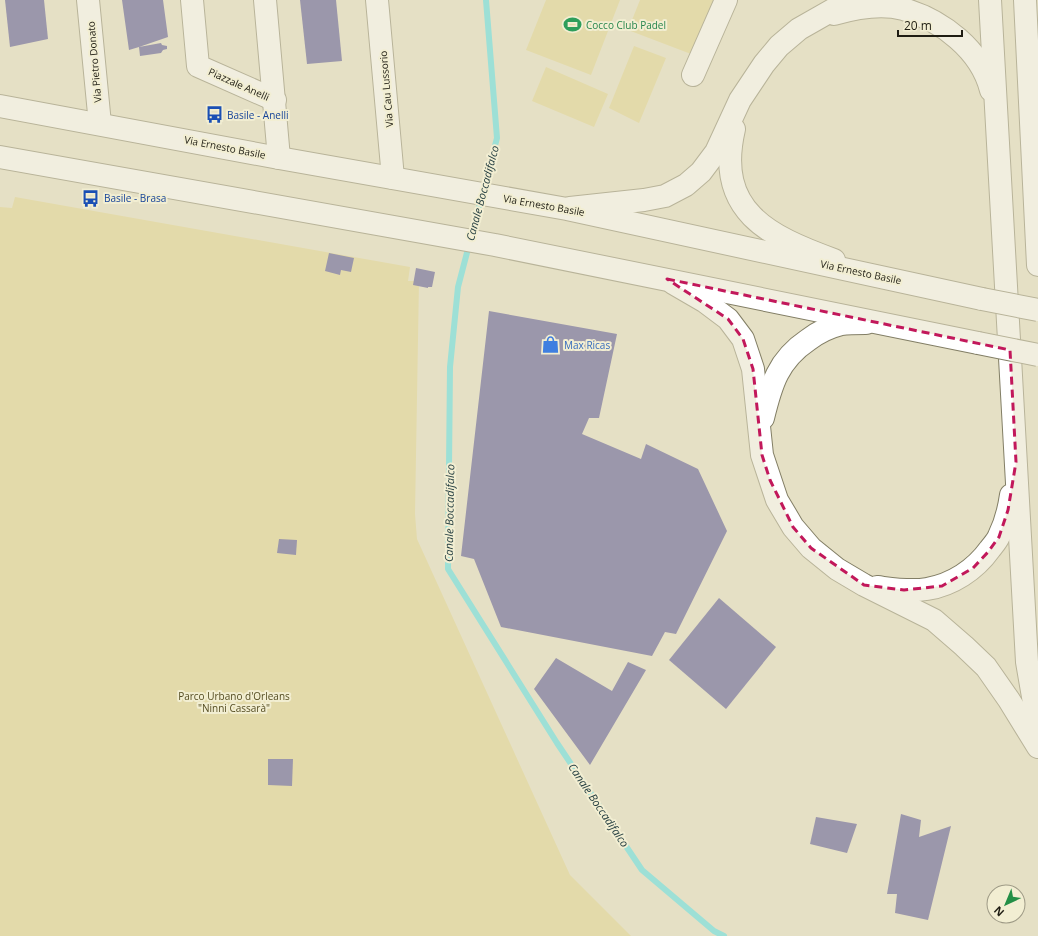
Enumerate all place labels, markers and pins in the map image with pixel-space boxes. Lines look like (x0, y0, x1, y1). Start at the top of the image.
sports icon: Cocco Club Padel (563, 15, 583, 35)
place label: Cocco Club Padel (586, 18, 666, 32)
bus stop icon: Basile - Anelli (204, 105, 224, 125)
place label: Basile - Anelli (227, 108, 289, 122)
bus stop icon: Basile - Brasa (81, 188, 101, 208)
place label: Basile - Brasa (104, 191, 166, 205)
shop icon: Max Ricas (541, 335, 561, 355)
place label: Max Ricas (564, 338, 610, 352)

